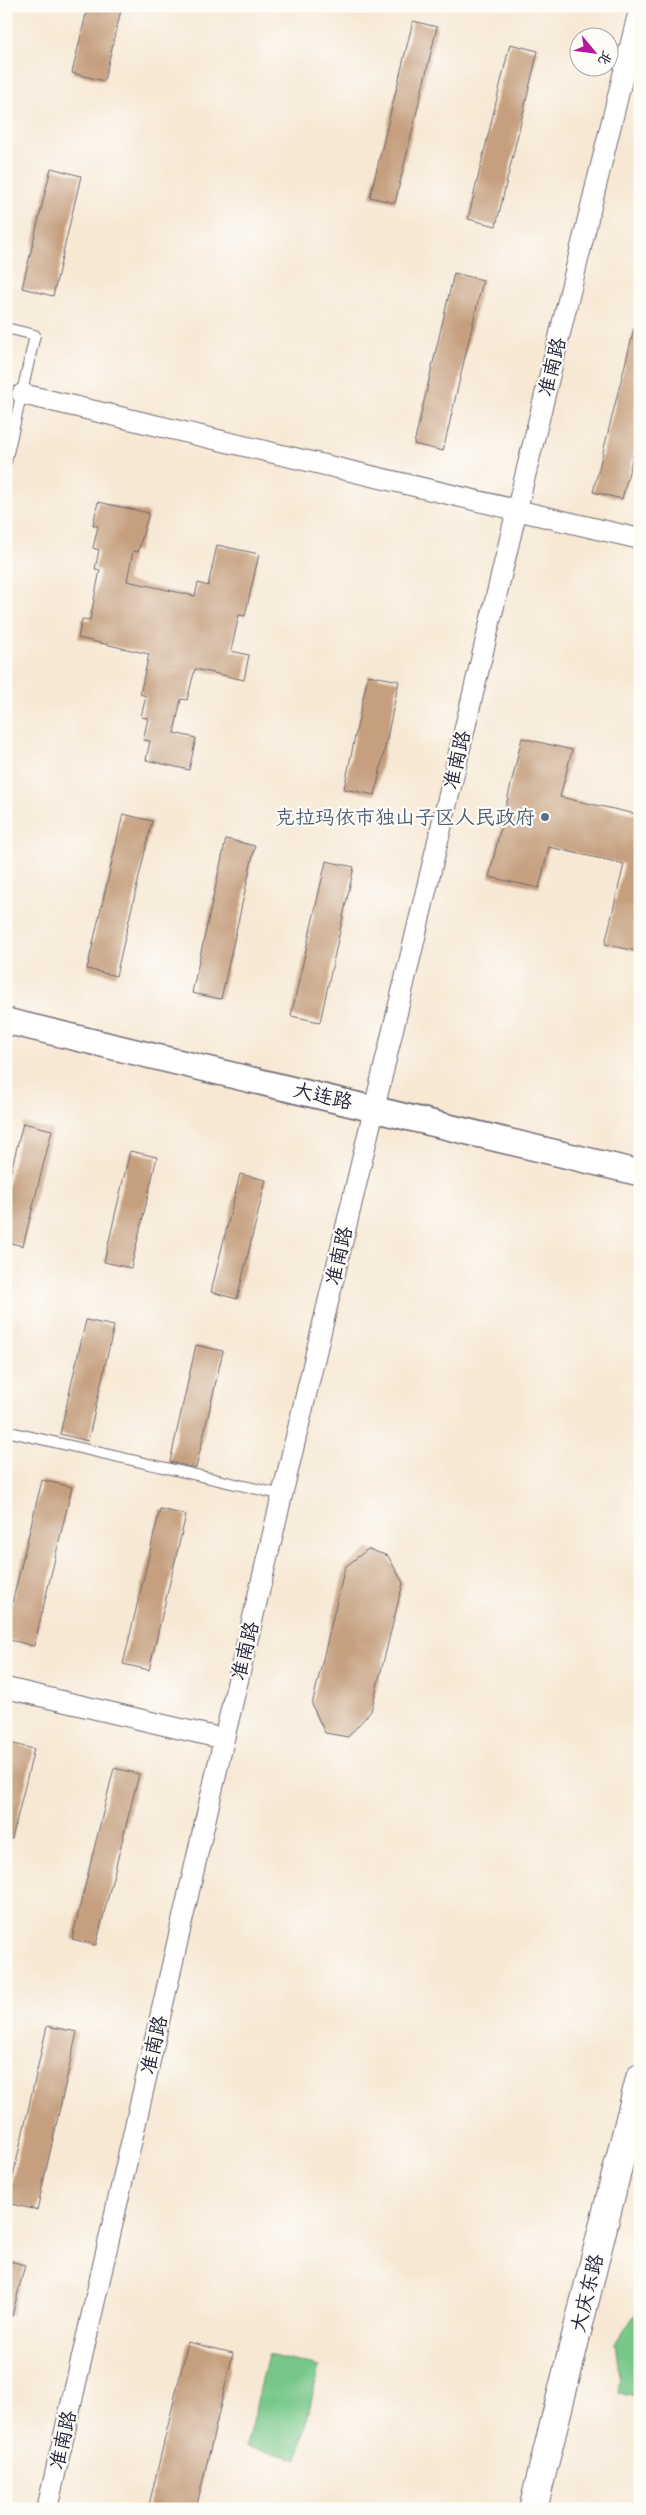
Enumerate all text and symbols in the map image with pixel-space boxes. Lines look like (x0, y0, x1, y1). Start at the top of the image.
north arrow (568, 28, 618, 78)
text: 北 (594, 48, 616, 68)
street label: 准南路 (533, 334, 572, 399)
street label: 准南路 (438, 727, 476, 792)
place label: 克拉玛依市独山子区人民政府 (275, 805, 535, 830)
marker: 克拉玛依市独山子区人民政府 (539, 811, 551, 823)
street label: 大连路 (291, 1077, 356, 1115)
street label: 准南路 (320, 1223, 358, 1288)
street label: 准南路 (226, 1618, 265, 1683)
street label: 准南路 (135, 2012, 173, 2077)
street label: 大庆东路 (565, 2250, 609, 2335)
street label: 准南路 (44, 2407, 82, 2472)

